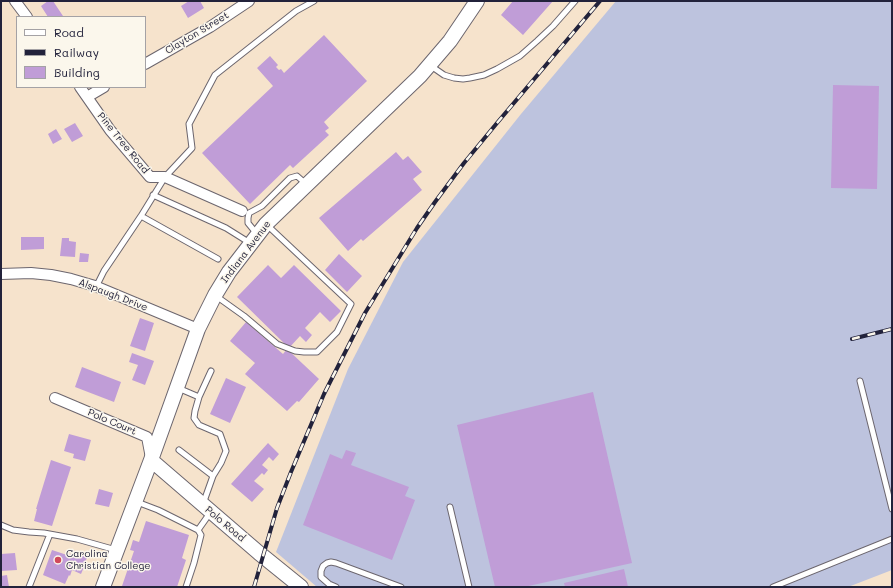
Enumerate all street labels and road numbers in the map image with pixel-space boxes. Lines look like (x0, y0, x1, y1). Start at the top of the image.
street label: Clayton Street (163, 9, 231, 57)
street label: Pine Tree Road (95, 110, 151, 176)
street label: Indiana Avenue (219, 218, 273, 286)
street label: Alspaugh Drive (77, 276, 149, 314)
street label: Polo Court (86, 406, 138, 438)
street label: Polo Road (203, 504, 247, 544)

